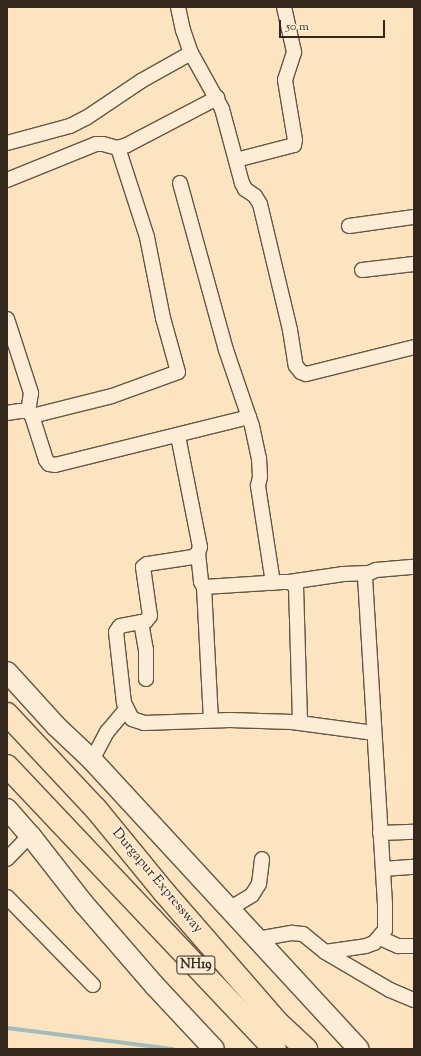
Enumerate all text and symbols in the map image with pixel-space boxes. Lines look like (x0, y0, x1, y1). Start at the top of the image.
scale bar (281, 12, 387, 38)
text: 50 m (286, 18, 309, 36)
street label: Durgapur Expressway (108, 825, 206, 937)
road number: NH19 (176, 954, 216, 976)

